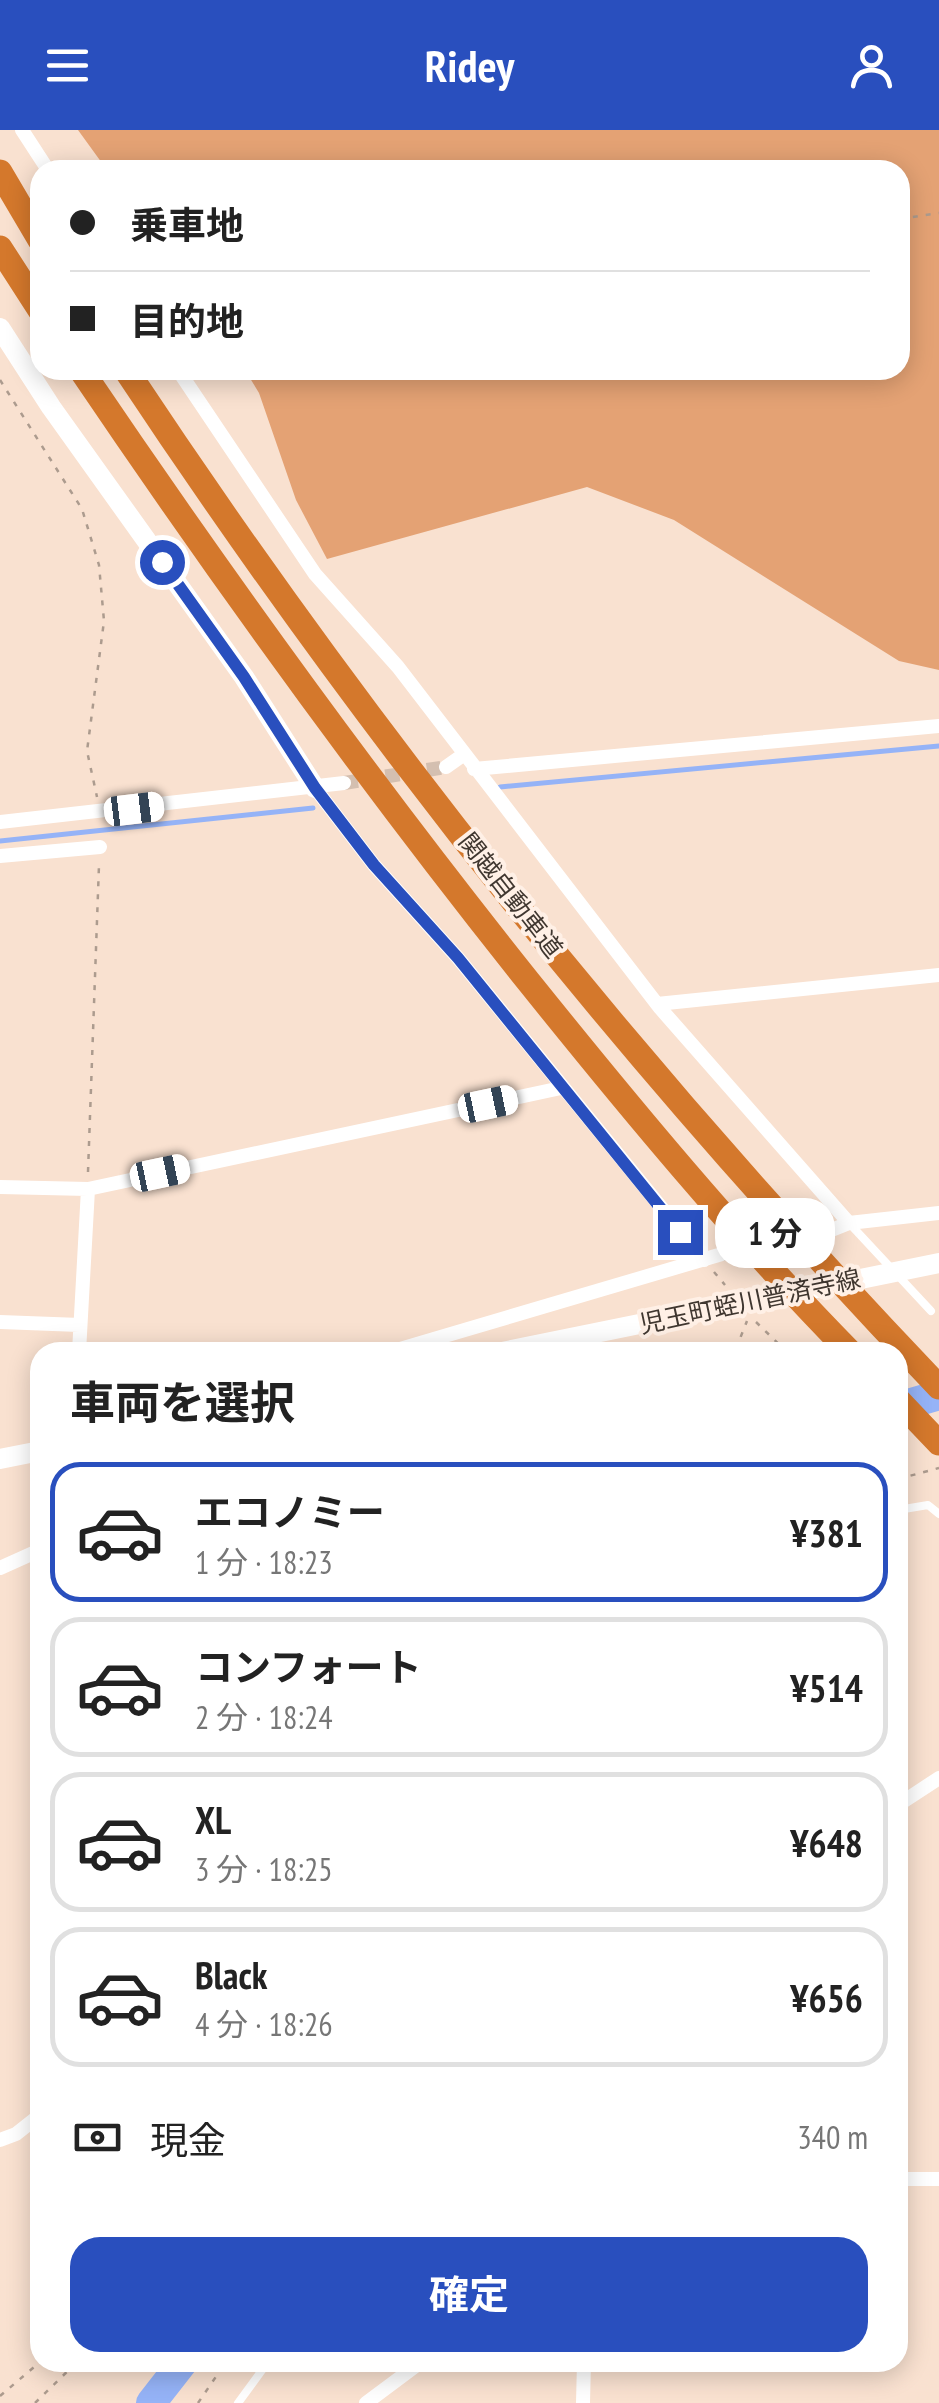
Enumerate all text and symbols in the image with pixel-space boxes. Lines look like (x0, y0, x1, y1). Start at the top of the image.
text: Ridey (425, 36, 514, 94)
icon: menu (40, 38, 95, 93)
icon: person (844, 38, 899, 93)
text: 乗車地 (130, 200, 244, 249)
text: 目的地 (130, 296, 244, 345)
route start (140, 540, 185, 585)
car (102, 790, 166, 828)
street label: 関越自動車道 (452, 826, 570, 964)
car (456, 1083, 520, 1125)
car (128, 1152, 192, 1194)
callout: 1 分 (715, 1197, 835, 1267)
route end (658, 1210, 703, 1255)
text: 1 分 (748, 1212, 802, 1254)
street label: 児玉町蛭川普済寺線 (637, 1262, 863, 1340)
text: 車両を選択 (70, 1373, 295, 1431)
icon: car (75, 1487, 165, 1577)
text: エコノミー (195, 1487, 385, 1536)
text: ¥381 (790, 1508, 863, 1557)
text: 1 分 · 18:23 (195, 1541, 333, 1583)
icon: car (75, 1642, 165, 1732)
text: コンフォート (195, 1642, 422, 1691)
text: ¥514 (790, 1663, 863, 1712)
text: 2 分 · 18:24 (195, 1696, 333, 1738)
text: XL (195, 1795, 231, 1844)
icon: car (75, 1797, 165, 1887)
text: ¥648 (790, 1818, 863, 1867)
text: 3 分 · 18:25 (195, 1848, 333, 1890)
text: Black (195, 1950, 268, 1999)
icon: car (75, 1952, 165, 2042)
text: ¥656 (790, 1973, 863, 2022)
text: 4 分 · 18:26 (195, 2003, 333, 2045)
icon: cash (70, 2110, 125, 2165)
text: 現金 (150, 2115, 226, 2164)
text: 340 m (797, 2116, 868, 2158)
button: 確定 (70, 2237, 868, 2352)

